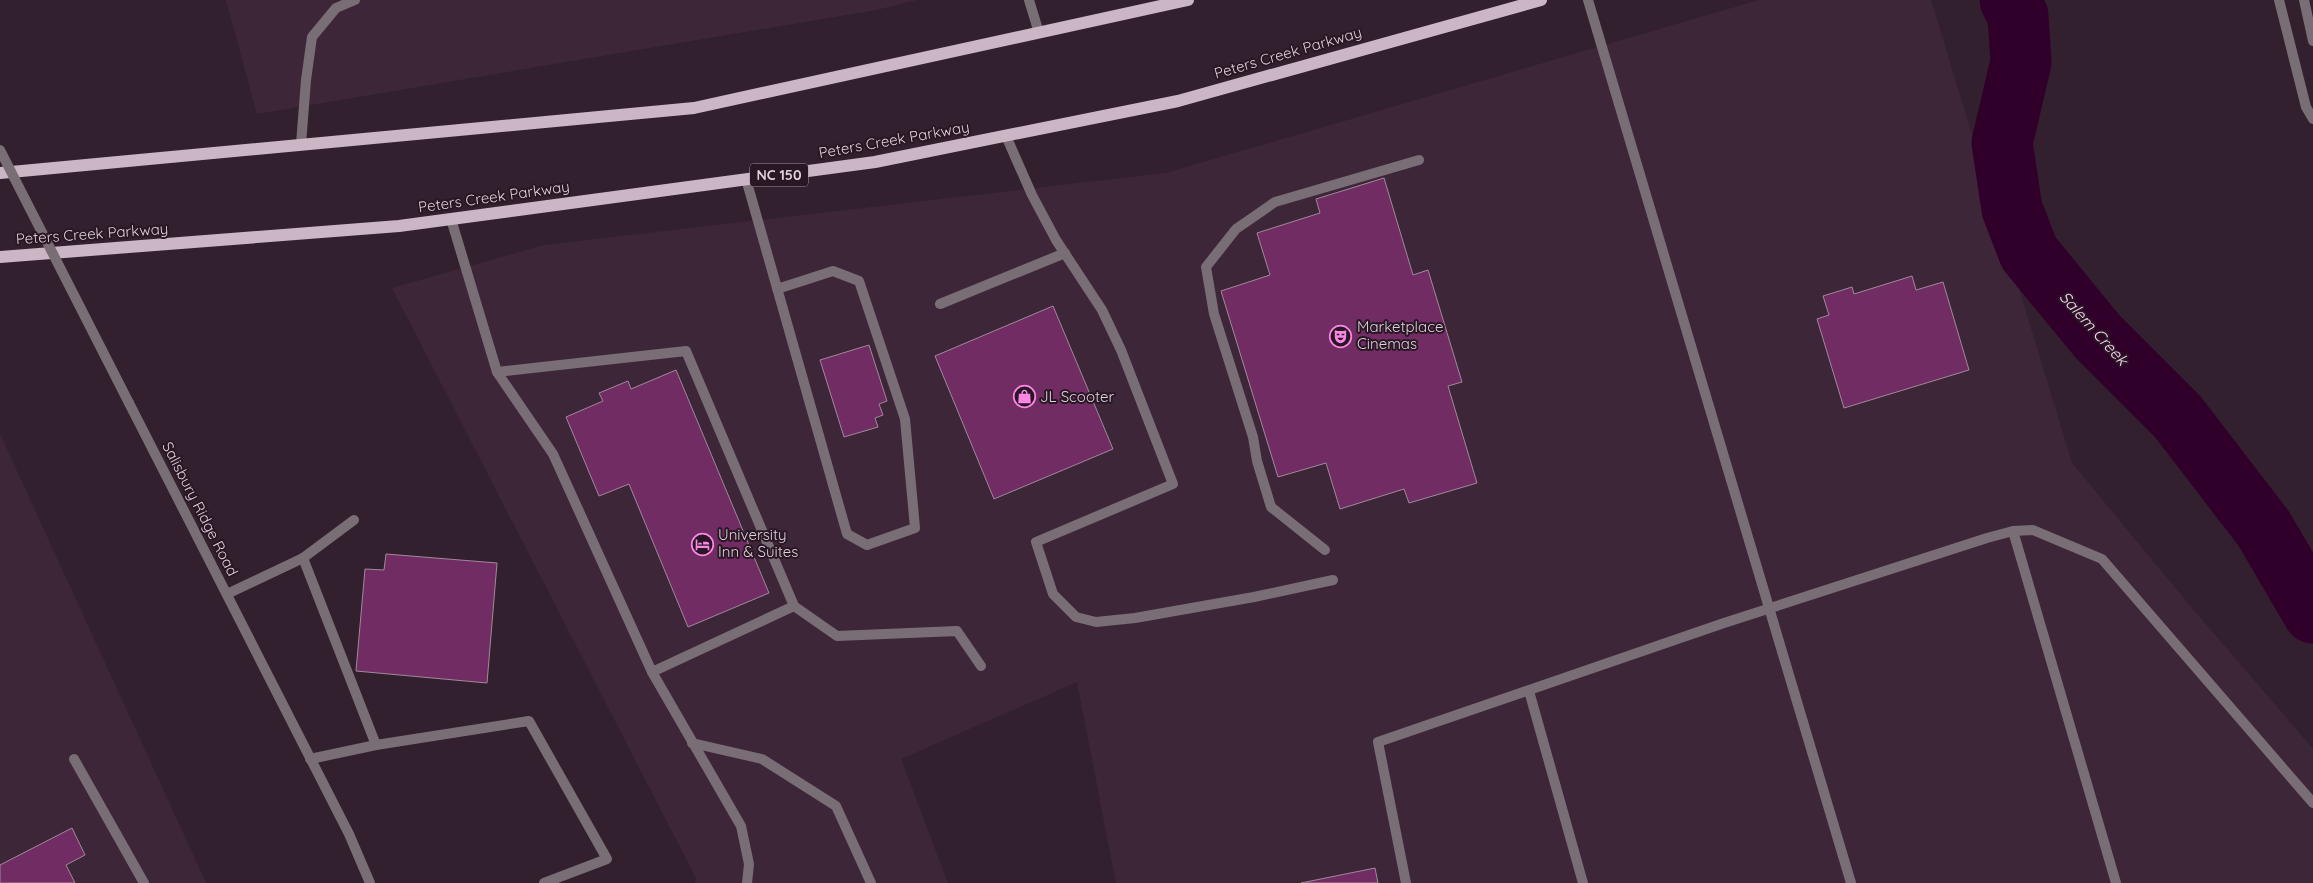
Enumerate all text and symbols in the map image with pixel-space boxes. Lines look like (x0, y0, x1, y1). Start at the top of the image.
street label: Peters Creek Parkway (1212, 22, 1364, 83)
street label: Peters Creek Parkway (817, 117, 971, 162)
road number: NC 150 (750, 164, 808, 186)
street label: Peters Creek Parkway (417, 176, 571, 217)
street label: Peters Creek Parkway (15, 219, 169, 248)
water label: Salem Creek (2055, 287, 2134, 370)
place label: Marketplace Cinemas (1357, 317, 1443, 353)
theatre icon: Marketplace Cinemas (1329, 324, 1353, 348)
shop icon: JL Scooter (1012, 385, 1036, 409)
place label: JL Scooter (1040, 387, 1114, 406)
street label: Salisbury Ridge Road (158, 438, 243, 579)
place label: University Inn & Suites (718, 525, 798, 561)
hotel icon: University Inn & Suites (690, 532, 714, 556)

